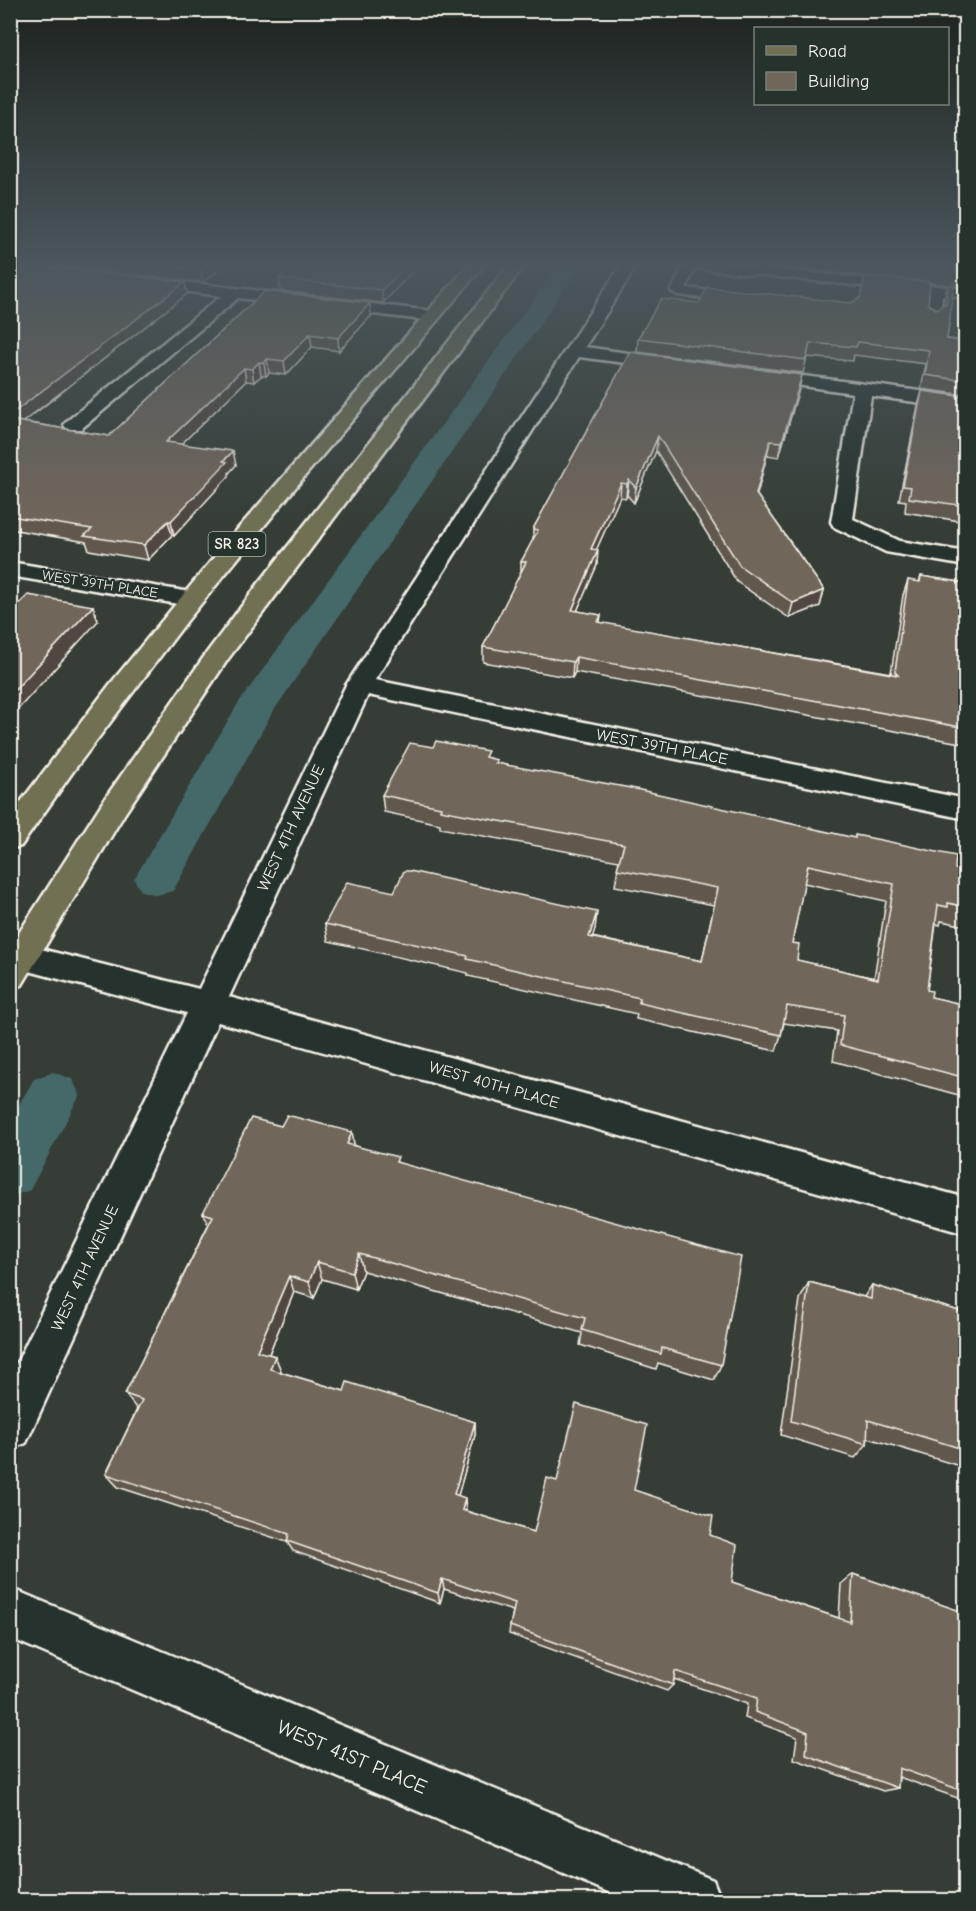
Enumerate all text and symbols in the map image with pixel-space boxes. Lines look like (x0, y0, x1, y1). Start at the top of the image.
legend (754, 27, 949, 105)
text: Road (808, 41, 847, 62)
text: Building (808, 71, 870, 92)
road number: SR 823 (208, 532, 266, 556)
street label: WEST 39TH PLACE (41, 566, 159, 602)
street label: WEST 39TH PLACE (595, 725, 730, 769)
street label: WEST 4TH AVENUE (254, 762, 328, 894)
street label: WEST 40TH PLACE (427, 1058, 561, 1112)
street label: WEST 4TH AVENUE (48, 1202, 122, 1334)
street label: WEST 41ST PLACE (274, 1715, 430, 1799)

